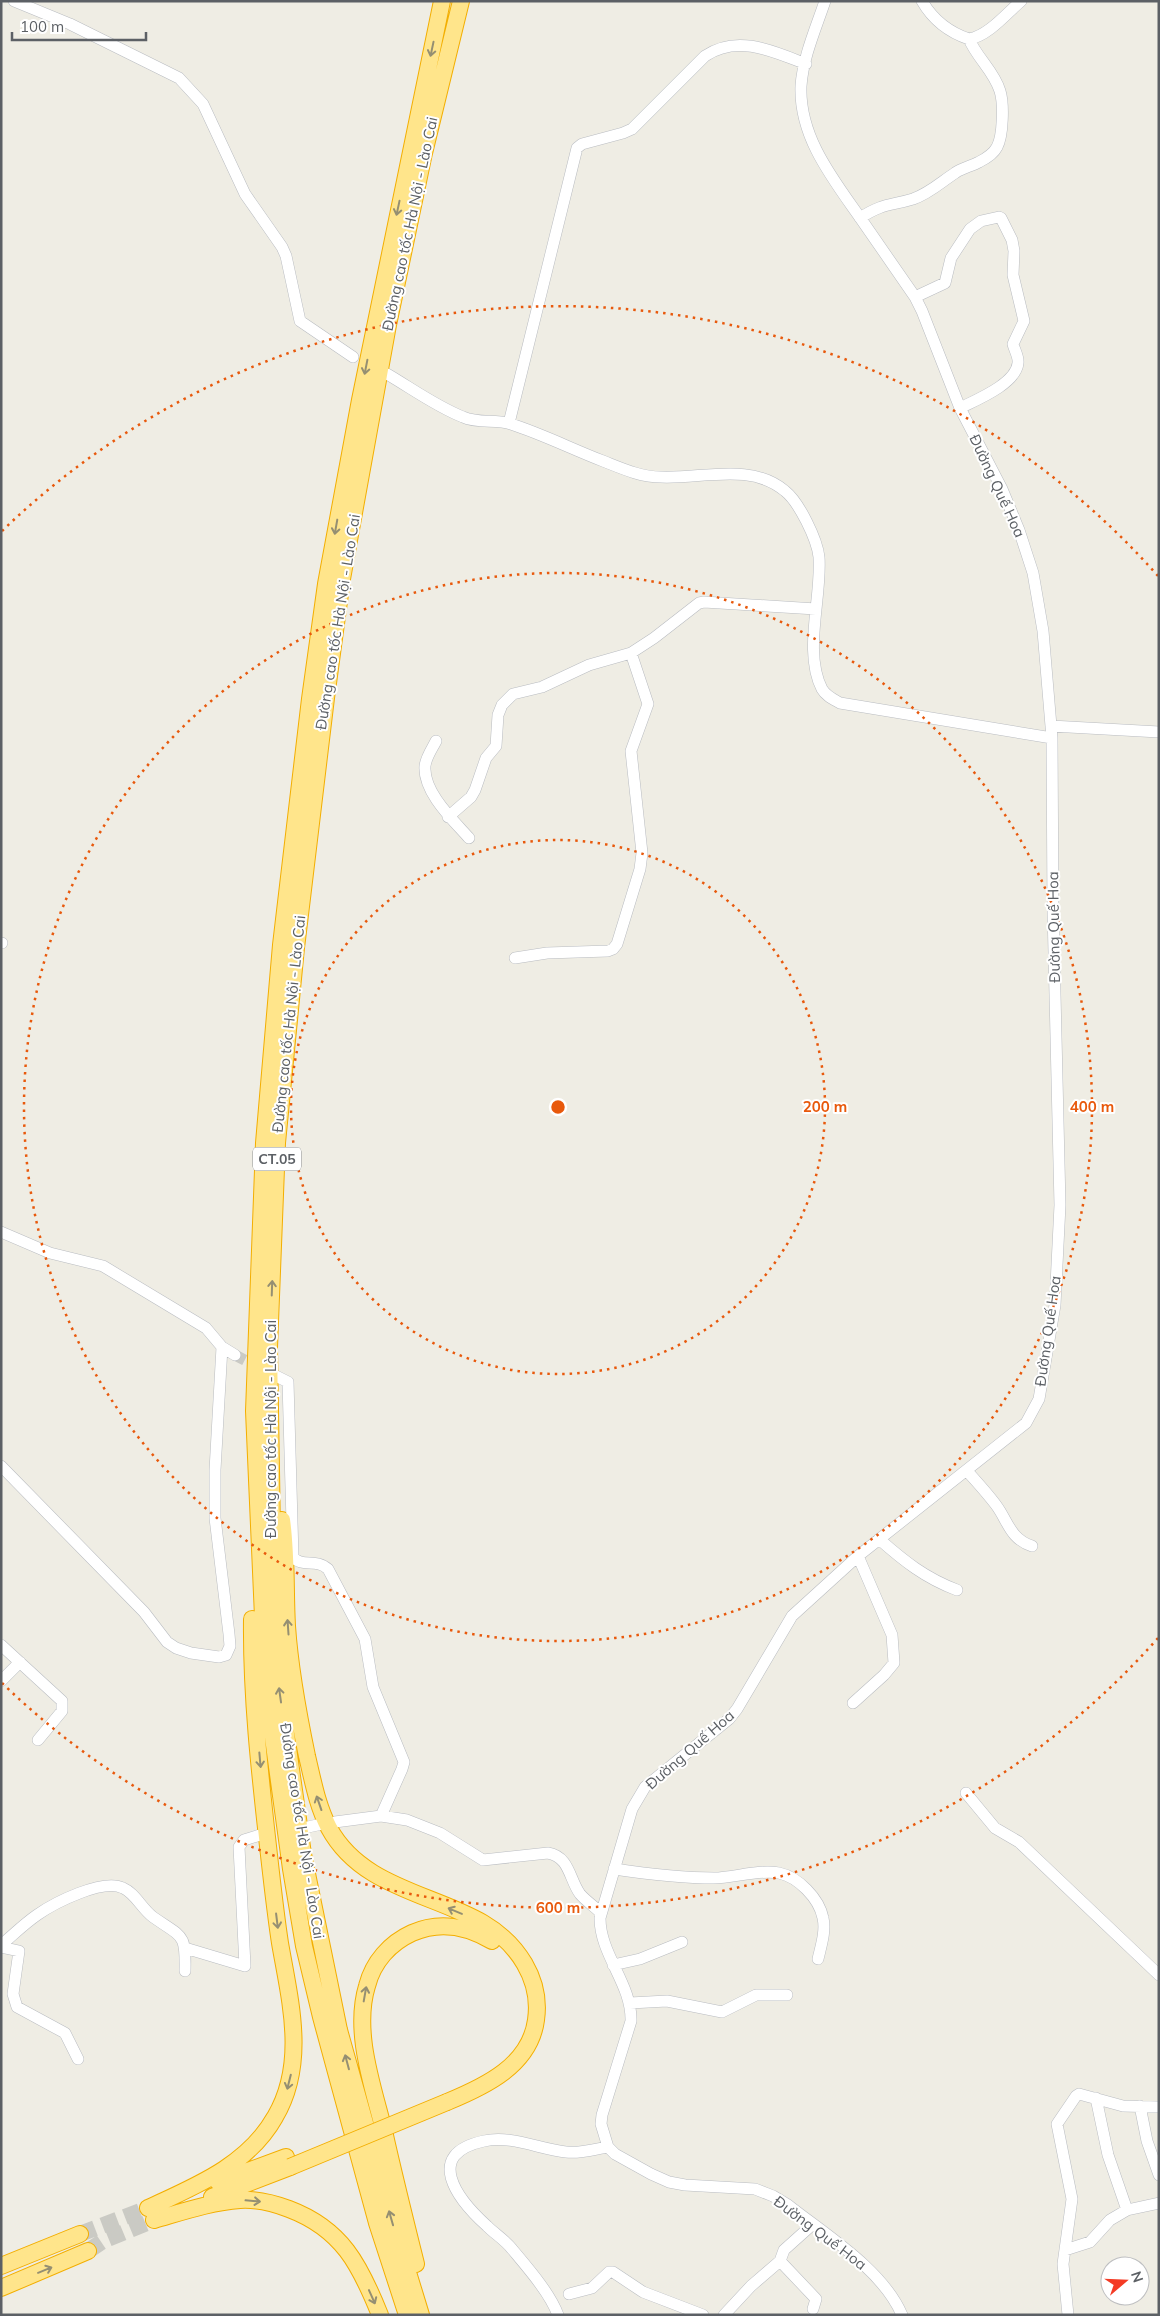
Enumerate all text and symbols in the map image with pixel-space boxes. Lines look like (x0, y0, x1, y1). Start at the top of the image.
scale bar (12, 10, 146, 42)
text: 100 m (20, 17, 64, 36)
one-way arrow (426, 41, 436, 57)
street label: Đường cao tốc Hà Nội - Lào Cai (378, 115, 442, 333)
one-way arrow (393, 200, 402, 216)
one-way arrow (361, 359, 370, 375)
street label: Đường Quế Hoa (965, 431, 1030, 540)
street label: Đường cao tốc Hà Nội - Lào Cai (311, 513, 364, 731)
one-way arrow (331, 519, 341, 535)
street label: Đường Quế Hoa (1043, 871, 1064, 983)
street label: Đường cao tốc Hà Nội - Lào Cai (268, 914, 309, 1134)
text: 200 m (803, 1097, 847, 1116)
text: 400 m (1070, 1097, 1114, 1116)
centre of rings (549, 1098, 567, 1116)
road number: CT.05 (253, 1148, 301, 1170)
street label: Đường Quế Hoa (1030, 1274, 1065, 1387)
one-way arrow (267, 1281, 276, 1297)
street label: Đường cao tốc Hà Nội - Lào Cai (261, 1320, 280, 1538)
one-way arrow (283, 1619, 292, 1635)
one-way arrow (275, 1688, 285, 1704)
street label: Đường Quế Hoa (641, 1706, 738, 1793)
street label: Đường cao tốc Hà Nội - Lào Cai (276, 1722, 329, 1940)
one-way arrow (255, 1751, 265, 1767)
one-way arrow (314, 1796, 323, 1812)
text: 600 m (536, 1898, 580, 1917)
one-way arrow (447, 1905, 462, 1914)
one-way arrow (273, 1913, 283, 1929)
one-way arrow (361, 1986, 371, 2002)
one-way arrow (342, 2054, 352, 2070)
one-way arrow (284, 2074, 293, 2090)
street label: Đường Quế Hoa (770, 2191, 871, 2274)
one-way arrow (245, 2196, 261, 2206)
one-way arrow (386, 2210, 396, 2226)
north arrow (1100, 2256, 1150, 2306)
one-way arrow (37, 2265, 52, 2275)
text: N (1127, 2269, 1148, 2285)
one-way arrow (368, 2289, 378, 2304)

